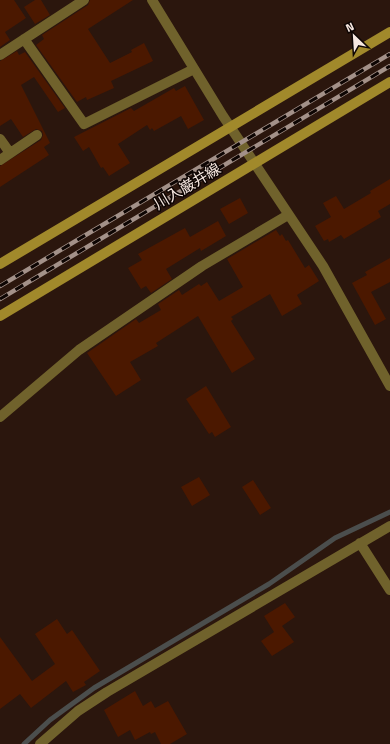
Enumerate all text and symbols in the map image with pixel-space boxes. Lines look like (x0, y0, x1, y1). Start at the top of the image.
north arrow (334, 16, 374, 56)
text: N (343, 18, 357, 36)
street label: 川入巌井線 (149, 157, 225, 215)

